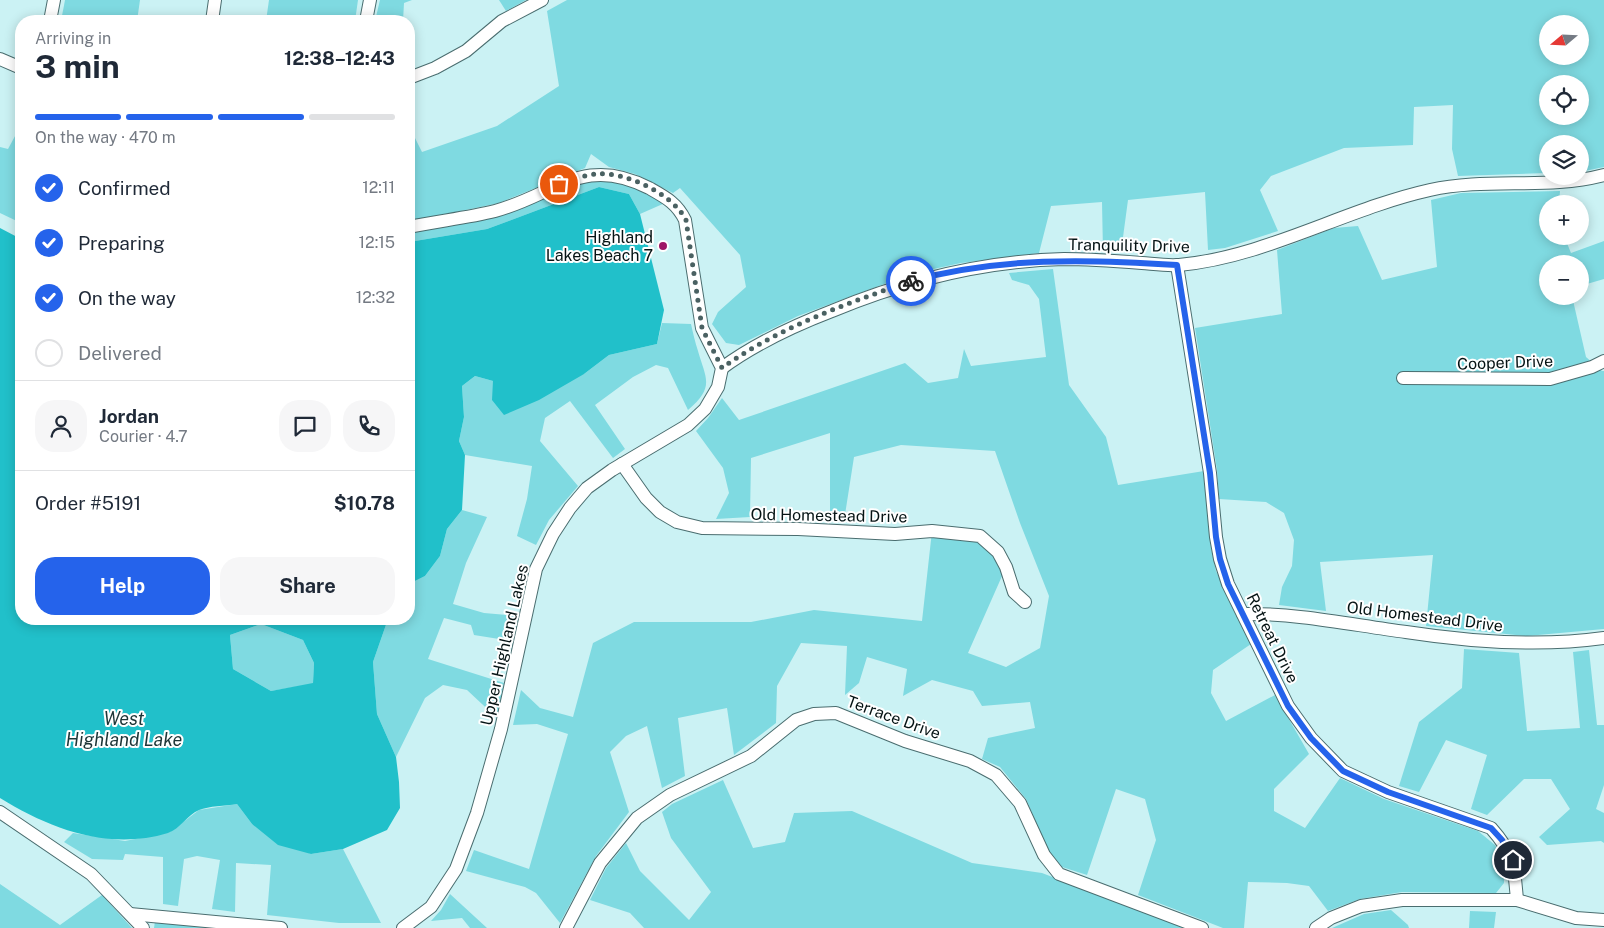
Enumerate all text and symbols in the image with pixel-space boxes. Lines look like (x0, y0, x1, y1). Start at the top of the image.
north arrow (1539, 15, 1589, 65)
map controls (1539, 15, 1589, 305)
text: Arriving in (35, 29, 111, 48)
text: 12:38–12:43 (284, 47, 395, 69)
text: 3 min (35, 48, 120, 85)
button: locate (1539, 75, 1589, 125)
text: On the way · 470 m (35, 128, 176, 147)
button: layers (1539, 135, 1589, 185)
pin (538, 163, 580, 205)
icon: bag (545, 170, 573, 198)
icon: check (35, 174, 63, 202)
text: Confirmed (78, 177, 171, 199)
text: 12:11 (362, 178, 395, 197)
button: + (1539, 195, 1589, 245)
place label: Highland Lakes Beach 7 (546, 228, 653, 265)
icon: check (35, 229, 63, 257)
text: Preparing (78, 232, 165, 254)
text: 12:15 (359, 233, 395, 252)
street label: Tranquility Drive (1068, 235, 1190, 256)
marker: Highland Lakes Beach 7 (657, 240, 669, 252)
button: − (1539, 255, 1589, 305)
courier (886, 256, 936, 306)
icon: bike (897, 267, 925, 295)
icon: check (35, 284, 63, 312)
text: On the way (78, 287, 176, 309)
text: 12:32 (356, 288, 395, 307)
text: Delivered (78, 342, 162, 364)
street label: Cooper Drive (1457, 351, 1553, 374)
button: person (35, 400, 87, 452)
button: chat (279, 400, 331, 452)
button: phone (343, 400, 395, 452)
text: Jordan (99, 405, 159, 427)
text: Courier · 4.7 (99, 427, 188, 446)
text: Order #5191 (35, 492, 141, 514)
text: $10.78 (334, 492, 395, 514)
street label: Old Homestead Drive (750, 505, 908, 526)
button: Help (35, 557, 210, 615)
button: Share (220, 557, 395, 615)
street label: Upper Highland Lakes (477, 563, 532, 727)
street label: Retreat Drive (1243, 590, 1302, 686)
street label: Old Homestead Drive (1346, 597, 1504, 635)
street label: Terrace Drive (844, 692, 943, 743)
water label: West Highland Lake (66, 708, 182, 750)
pin (1492, 839, 1534, 881)
icon: home (1499, 846, 1527, 874)

